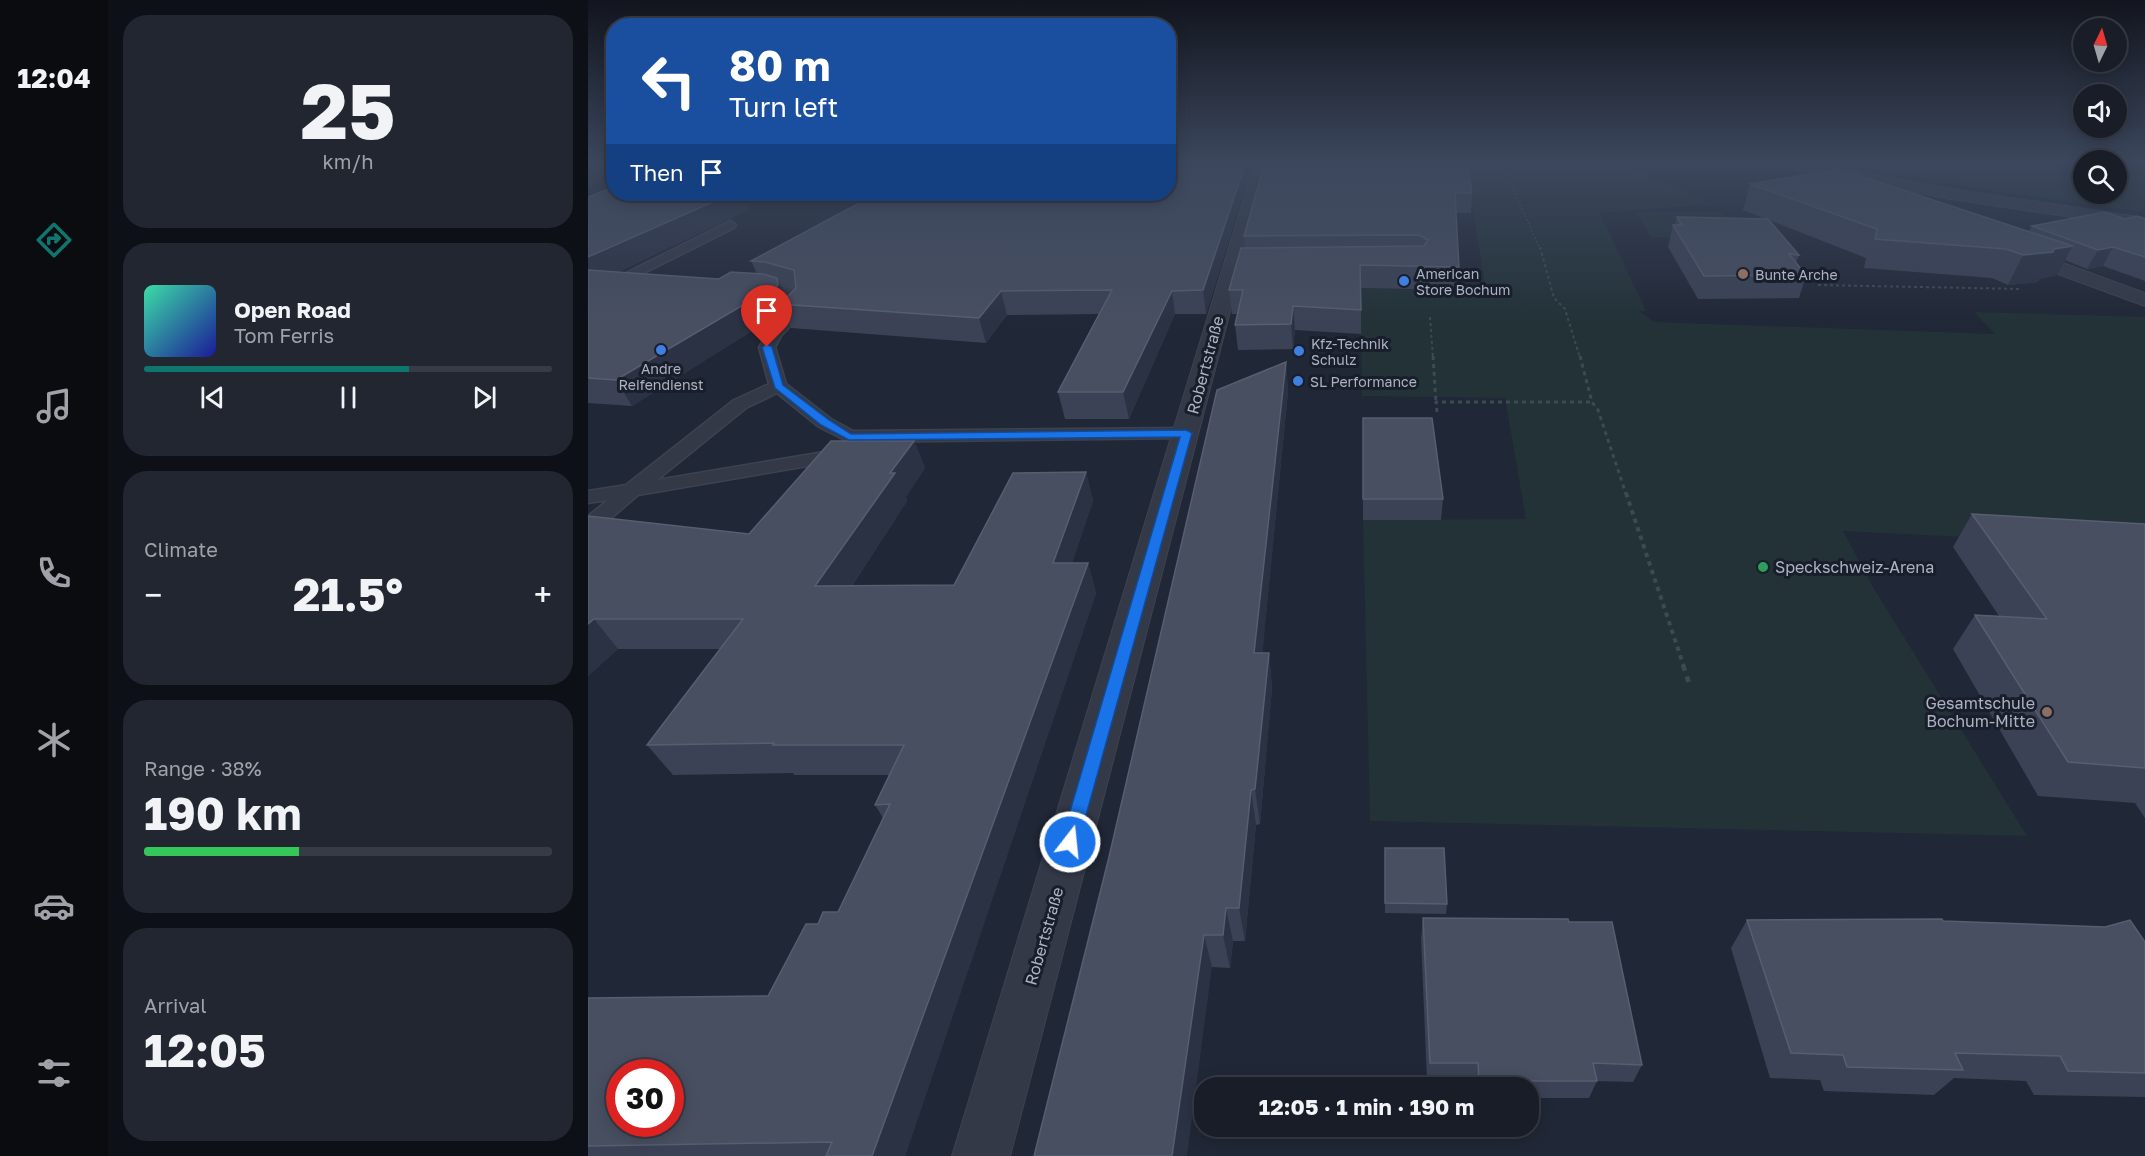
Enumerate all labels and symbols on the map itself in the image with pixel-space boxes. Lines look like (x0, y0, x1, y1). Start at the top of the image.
north arrow (2073, 18, 2127, 72)
place label: American Store Bochum (1416, 265, 1511, 298)
place label: Bunte Arche (1755, 266, 1838, 283)
marker: Bunte Arche (1736, 267, 1750, 281)
marker: American Store Bochum (1397, 274, 1411, 288)
pin (741, 285, 792, 347)
street label: Robertstraße (1182, 314, 1228, 416)
place label: Kfz-Technik Schulz (1311, 335, 1389, 368)
marker: Andre Reifendienst (654, 343, 668, 357)
marker: Kfz-Technik Schulz (1292, 344, 1306, 358)
place label: Andre Reifendienst (618, 360, 704, 393)
place label: SL Performance (1310, 373, 1417, 390)
marker: SL Performance (1291, 374, 1305, 388)
place label: Speckschweiz-Arena (1775, 557, 1934, 577)
marker: Speckschweiz-Arena (1756, 560, 1770, 574)
place label: Gesamtschule Bochum-Mitte (1926, 693, 2035, 731)
marker: Gesamtschule Bochum-Mitte (2040, 705, 2054, 719)
position arrow (1038, 810, 1102, 874)
street label: Robertstraße (1020, 885, 1068, 987)
speed limit sign: 30 (606, 1059, 684, 1137)

